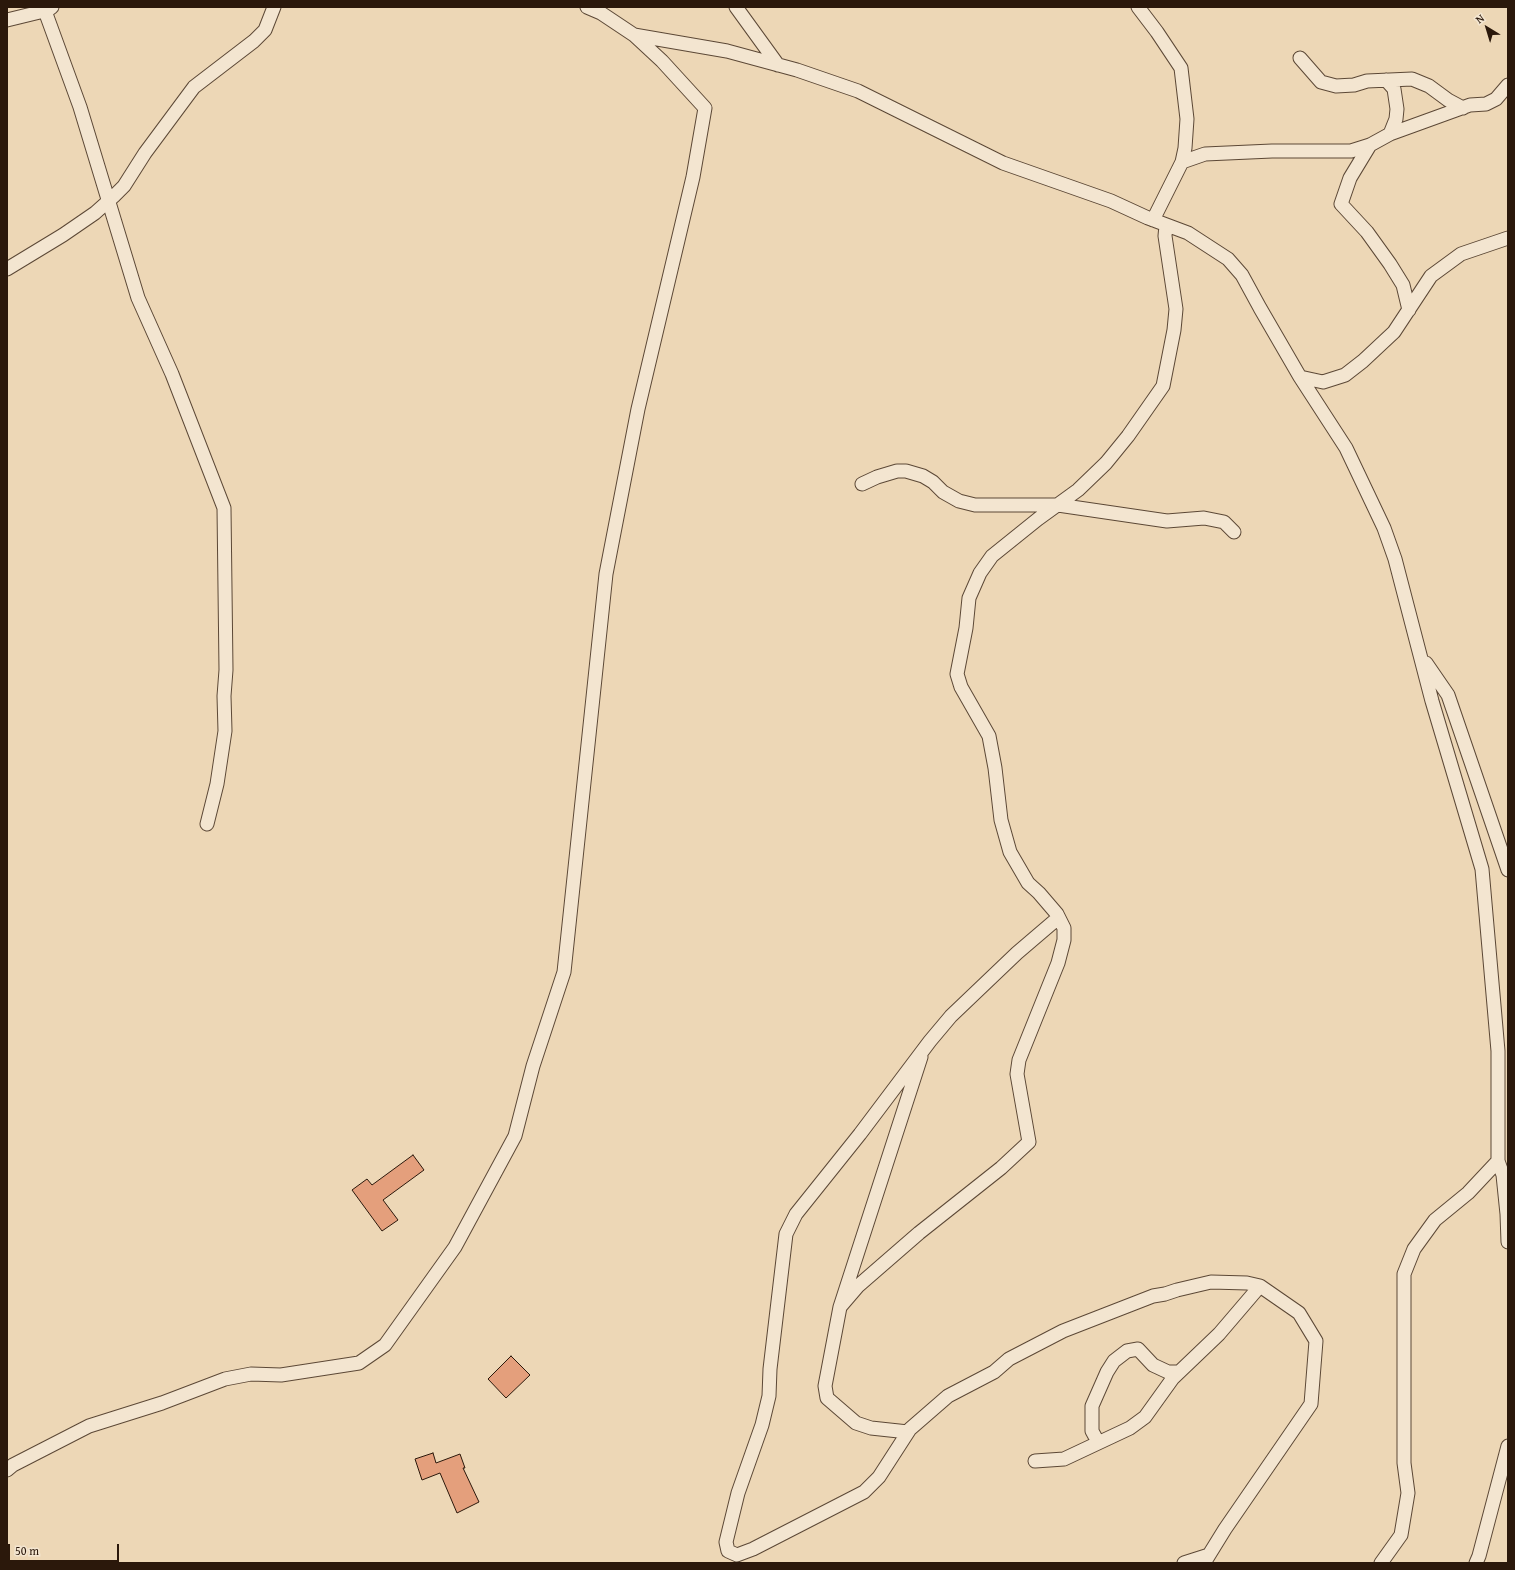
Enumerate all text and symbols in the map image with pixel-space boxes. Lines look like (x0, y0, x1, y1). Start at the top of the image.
north arrow (1467, 8, 1507, 48)
text: N (1472, 10, 1487, 27)
scale bar (10, 1536, 121, 1562)
text: 50 m (15, 1542, 39, 1559)

